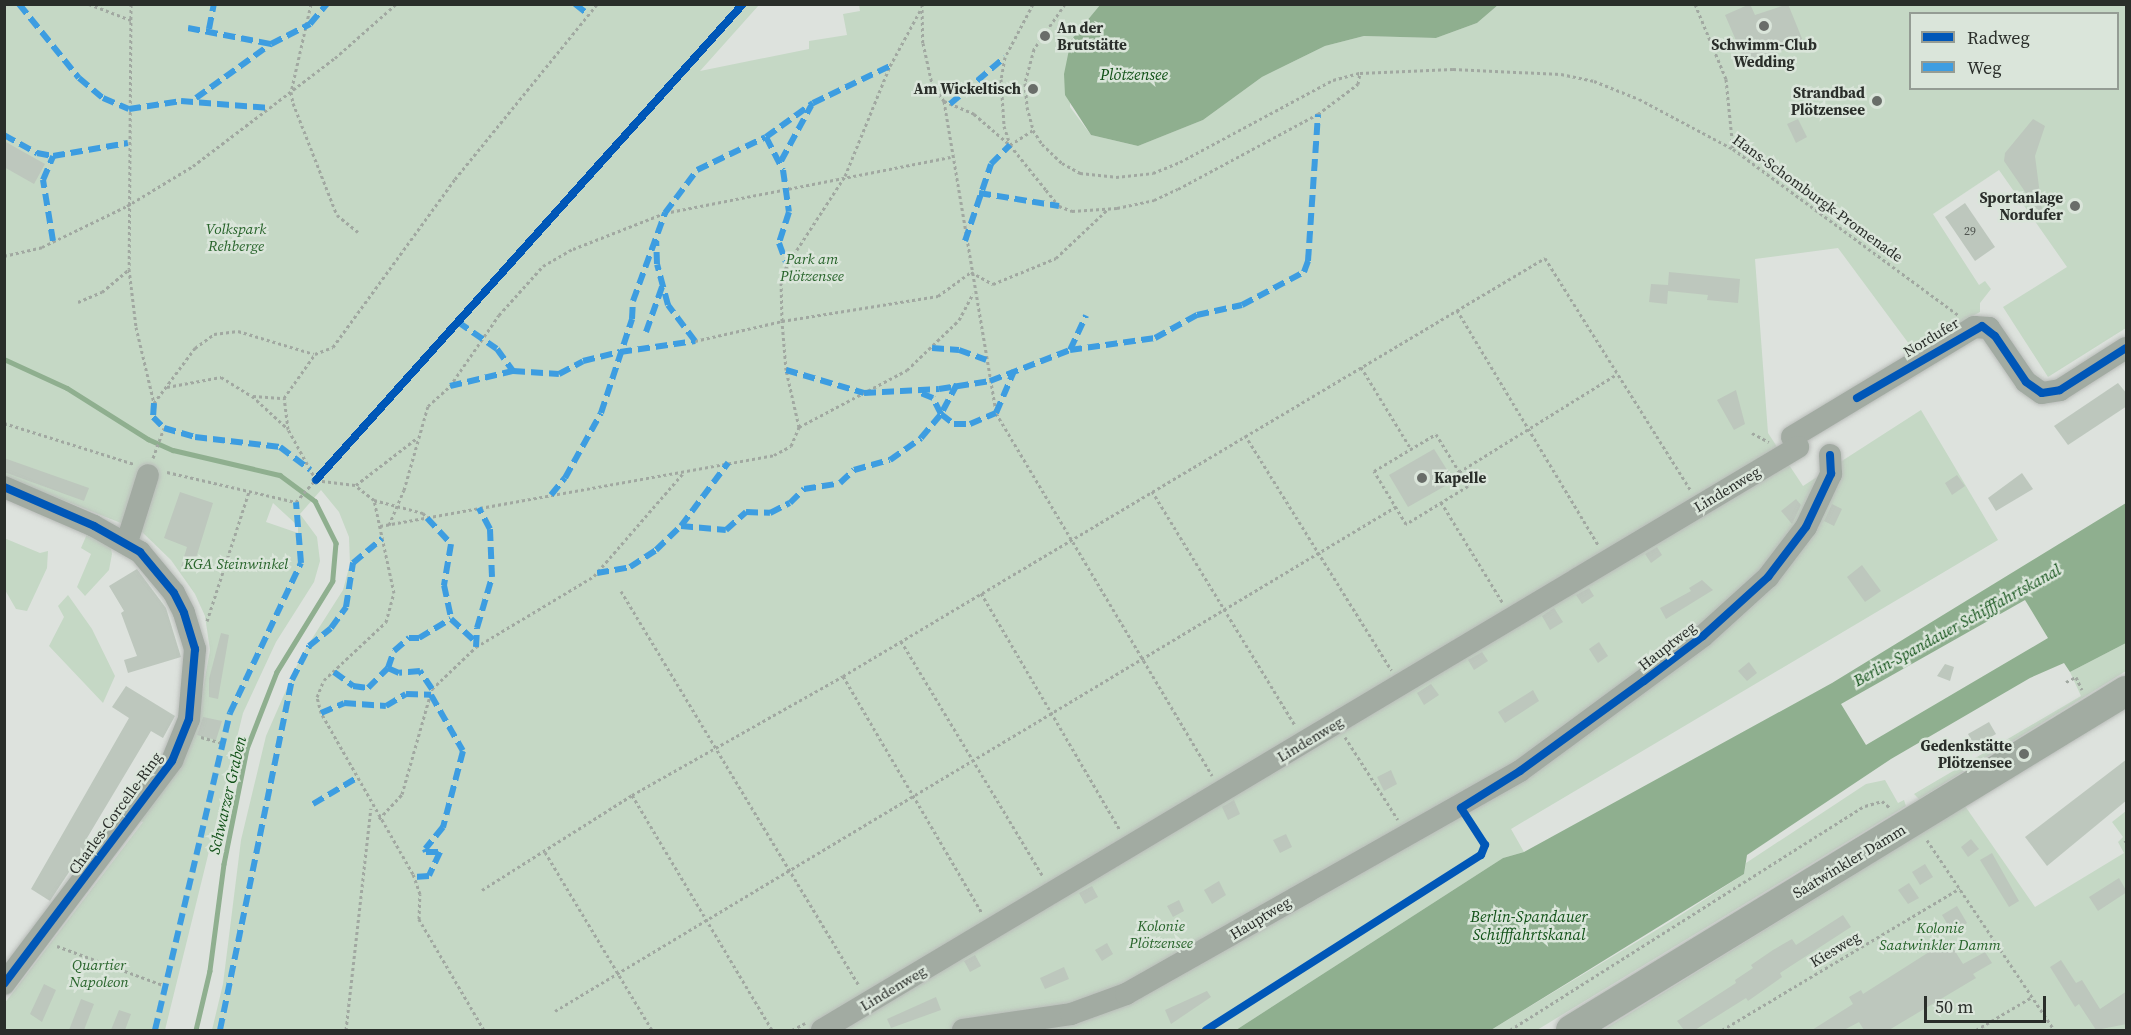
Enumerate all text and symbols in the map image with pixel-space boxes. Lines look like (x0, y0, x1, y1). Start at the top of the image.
legend (1909, 12, 2119, 90)
place label: An der Brutstätte (1057, 18, 1127, 53)
marker: Schwimm-Club Wedding (1757, 19, 1771, 33)
text: Radweg (1967, 25, 2030, 50)
marker: An der Brutstätte (1038, 29, 1052, 43)
place label: Schwimm-Club Wedding (1711, 35, 1817, 70)
text: Weg (1967, 55, 2002, 80)
water label: Plötzensee (1100, 64, 1168, 84)
place label: Am Wickeltisch (913, 80, 1021, 98)
marker: Am Wickeltisch (1026, 82, 1040, 96)
place label: Strandbad Plötzensee (1791, 83, 1865, 118)
marker: Strandbad Plötzensee (1870, 94, 1884, 108)
street label: Hans-Schomburgk-Promenade (1729, 130, 1907, 266)
place label: Sportanlage Nordufer (1979, 188, 2063, 223)
marker: Sportanlage Nordufer (2068, 199, 2082, 213)
park label: Volkspark Rehberge (206, 219, 266, 254)
house number: 29 (1964, 225, 1976, 239)
park label: Park am Plötzensee (780, 249, 844, 284)
street label: Nordufer (1900, 313, 1962, 361)
street label: Lindenweg (1691, 462, 1763, 516)
place label: Kapelle (1434, 469, 1486, 487)
marker: Kapelle (1415, 471, 1429, 485)
park label: KGA Steinwinkel (184, 555, 288, 573)
water label: Berlin-Spandauer Schifffahrtskanal (1850, 560, 2064, 690)
street label: Hauptweg (1635, 618, 1699, 674)
street label: Lindenweg (1274, 712, 1346, 766)
water label: Schwarzer Graben (204, 734, 250, 856)
place label: Gedenkstätte Plötzensee (1921, 736, 2012, 771)
marker: Gedenkstätte Plötzensee (2017, 747, 2031, 761)
street label: Charles-Corcelle-Ring (65, 748, 165, 878)
street label: Saatwinkler Damm (1789, 820, 1909, 902)
street label: Hauptweg (1226, 893, 1294, 943)
water label: Berlin-Spandauer Schifffahrtskanal (1470, 906, 1588, 944)
park label: Kolonie Plötzensee (1129, 916, 1193, 951)
park label: Kolonie Saatwinkler Damm (1879, 918, 2001, 953)
street label: Kiesweg (1807, 927, 1863, 971)
park label: Quartier Napoleon (69, 955, 129, 990)
street label: Lindenweg (857, 961, 929, 1015)
scale bar (1927, 984, 2048, 1022)
text: 50 m (1935, 994, 1973, 1019)

